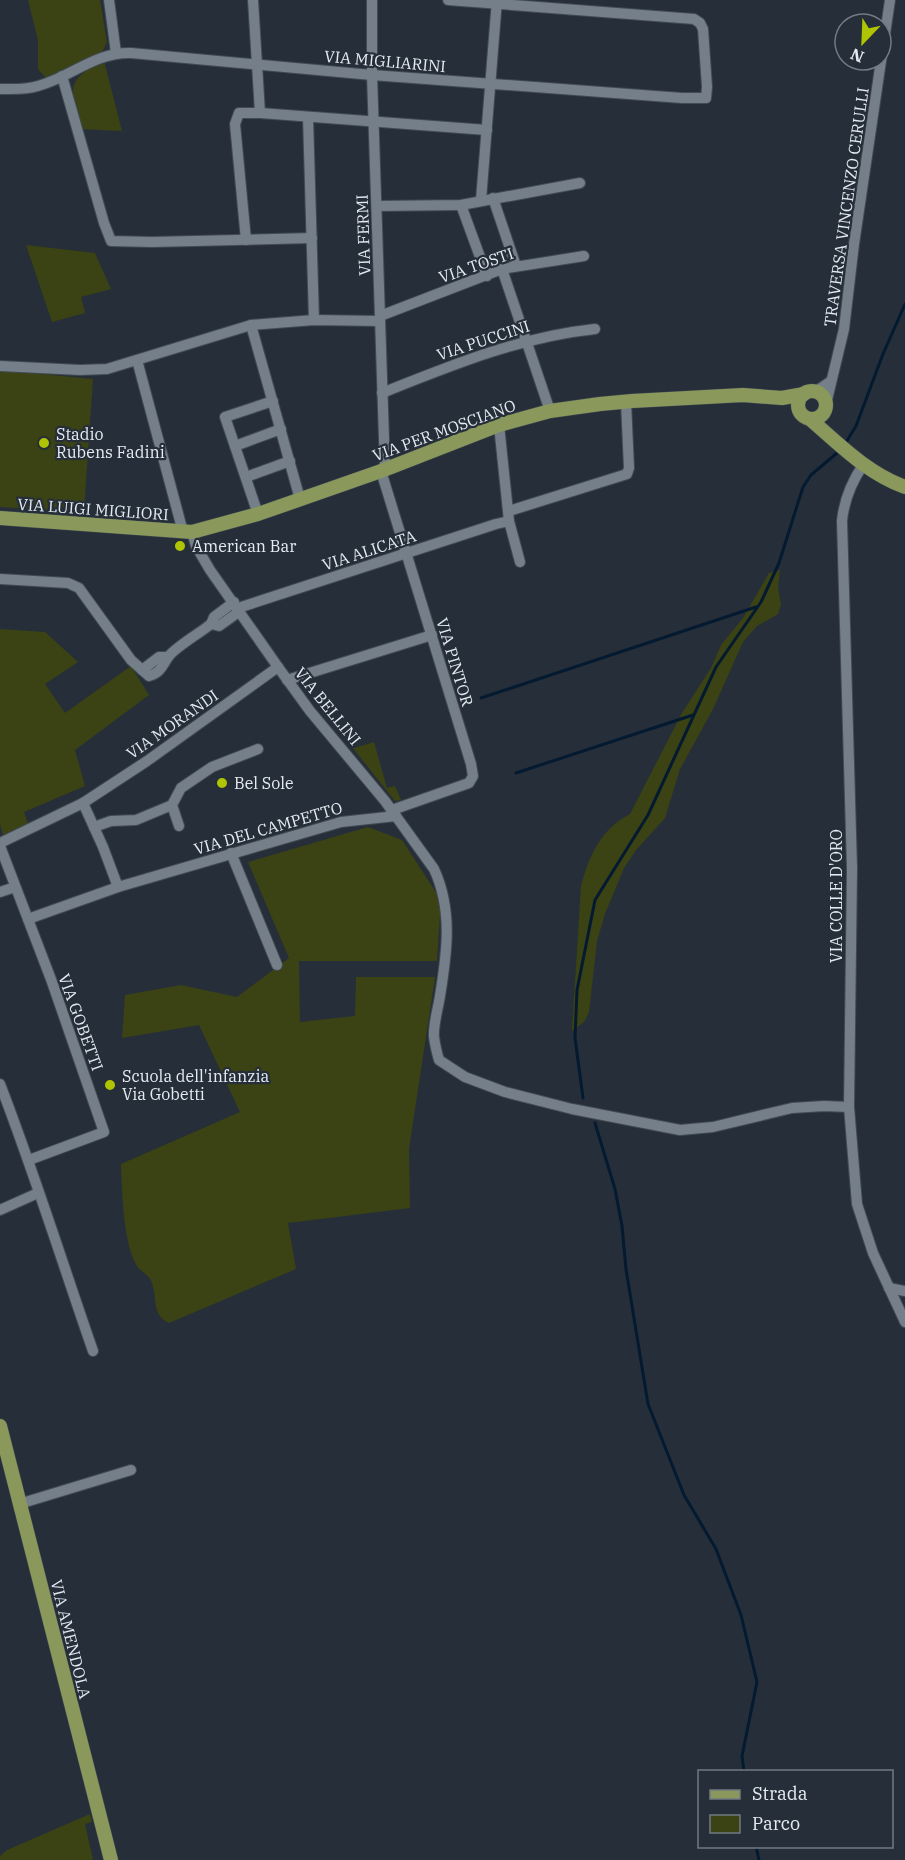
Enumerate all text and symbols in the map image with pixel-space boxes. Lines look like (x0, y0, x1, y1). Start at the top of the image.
north arrow (833, 12, 893, 72)
text: N (847, 44, 867, 67)
street label: VIA MIGLIARINI (323, 46, 447, 76)
street label: TRAVERSA VINCENZO CERULLI (819, 86, 873, 328)
street label: VIA FERMI (352, 194, 374, 276)
street label: VIA TOSTI (436, 243, 516, 287)
street label: VIA PUCCINI (434, 316, 532, 364)
street label: VIA PER MOSCIANO (370, 395, 518, 465)
place label: Stadio Rubens Fadini (56, 424, 165, 462)
marker: Stadio Rubens Fadini (37, 436, 51, 450)
street label: VIA LUIGI MIGLIORI (17, 494, 169, 524)
street label: VIA ALICATA (319, 525, 419, 575)
place label: American Bar (192, 536, 296, 556)
marker: American Bar (173, 539, 187, 553)
street label: VIA PINTOR (432, 615, 478, 709)
street label: VIA BELLINI (291, 663, 365, 749)
street label: VIA MORANDI (122, 685, 222, 763)
place label: Bel Sole (234, 773, 294, 793)
marker: Bel Sole (215, 776, 229, 790)
street label: VIA DEL CAMPETTO (191, 797, 345, 859)
street label: VIA COLLE D'ORO (826, 829, 846, 963)
street label: VIA GOBETTI (54, 971, 108, 1073)
place label: Scuola dell'infanzia Via Gobetti (122, 1066, 269, 1104)
marker: Scuola dell'infanzia Via Gobetti (103, 1078, 117, 1092)
street label: VIA AMENDOLA (47, 1577, 95, 1701)
legend (698, 1770, 893, 1848)
text: Strada (752, 1782, 808, 1805)
text: Parco (752, 1812, 800, 1835)

